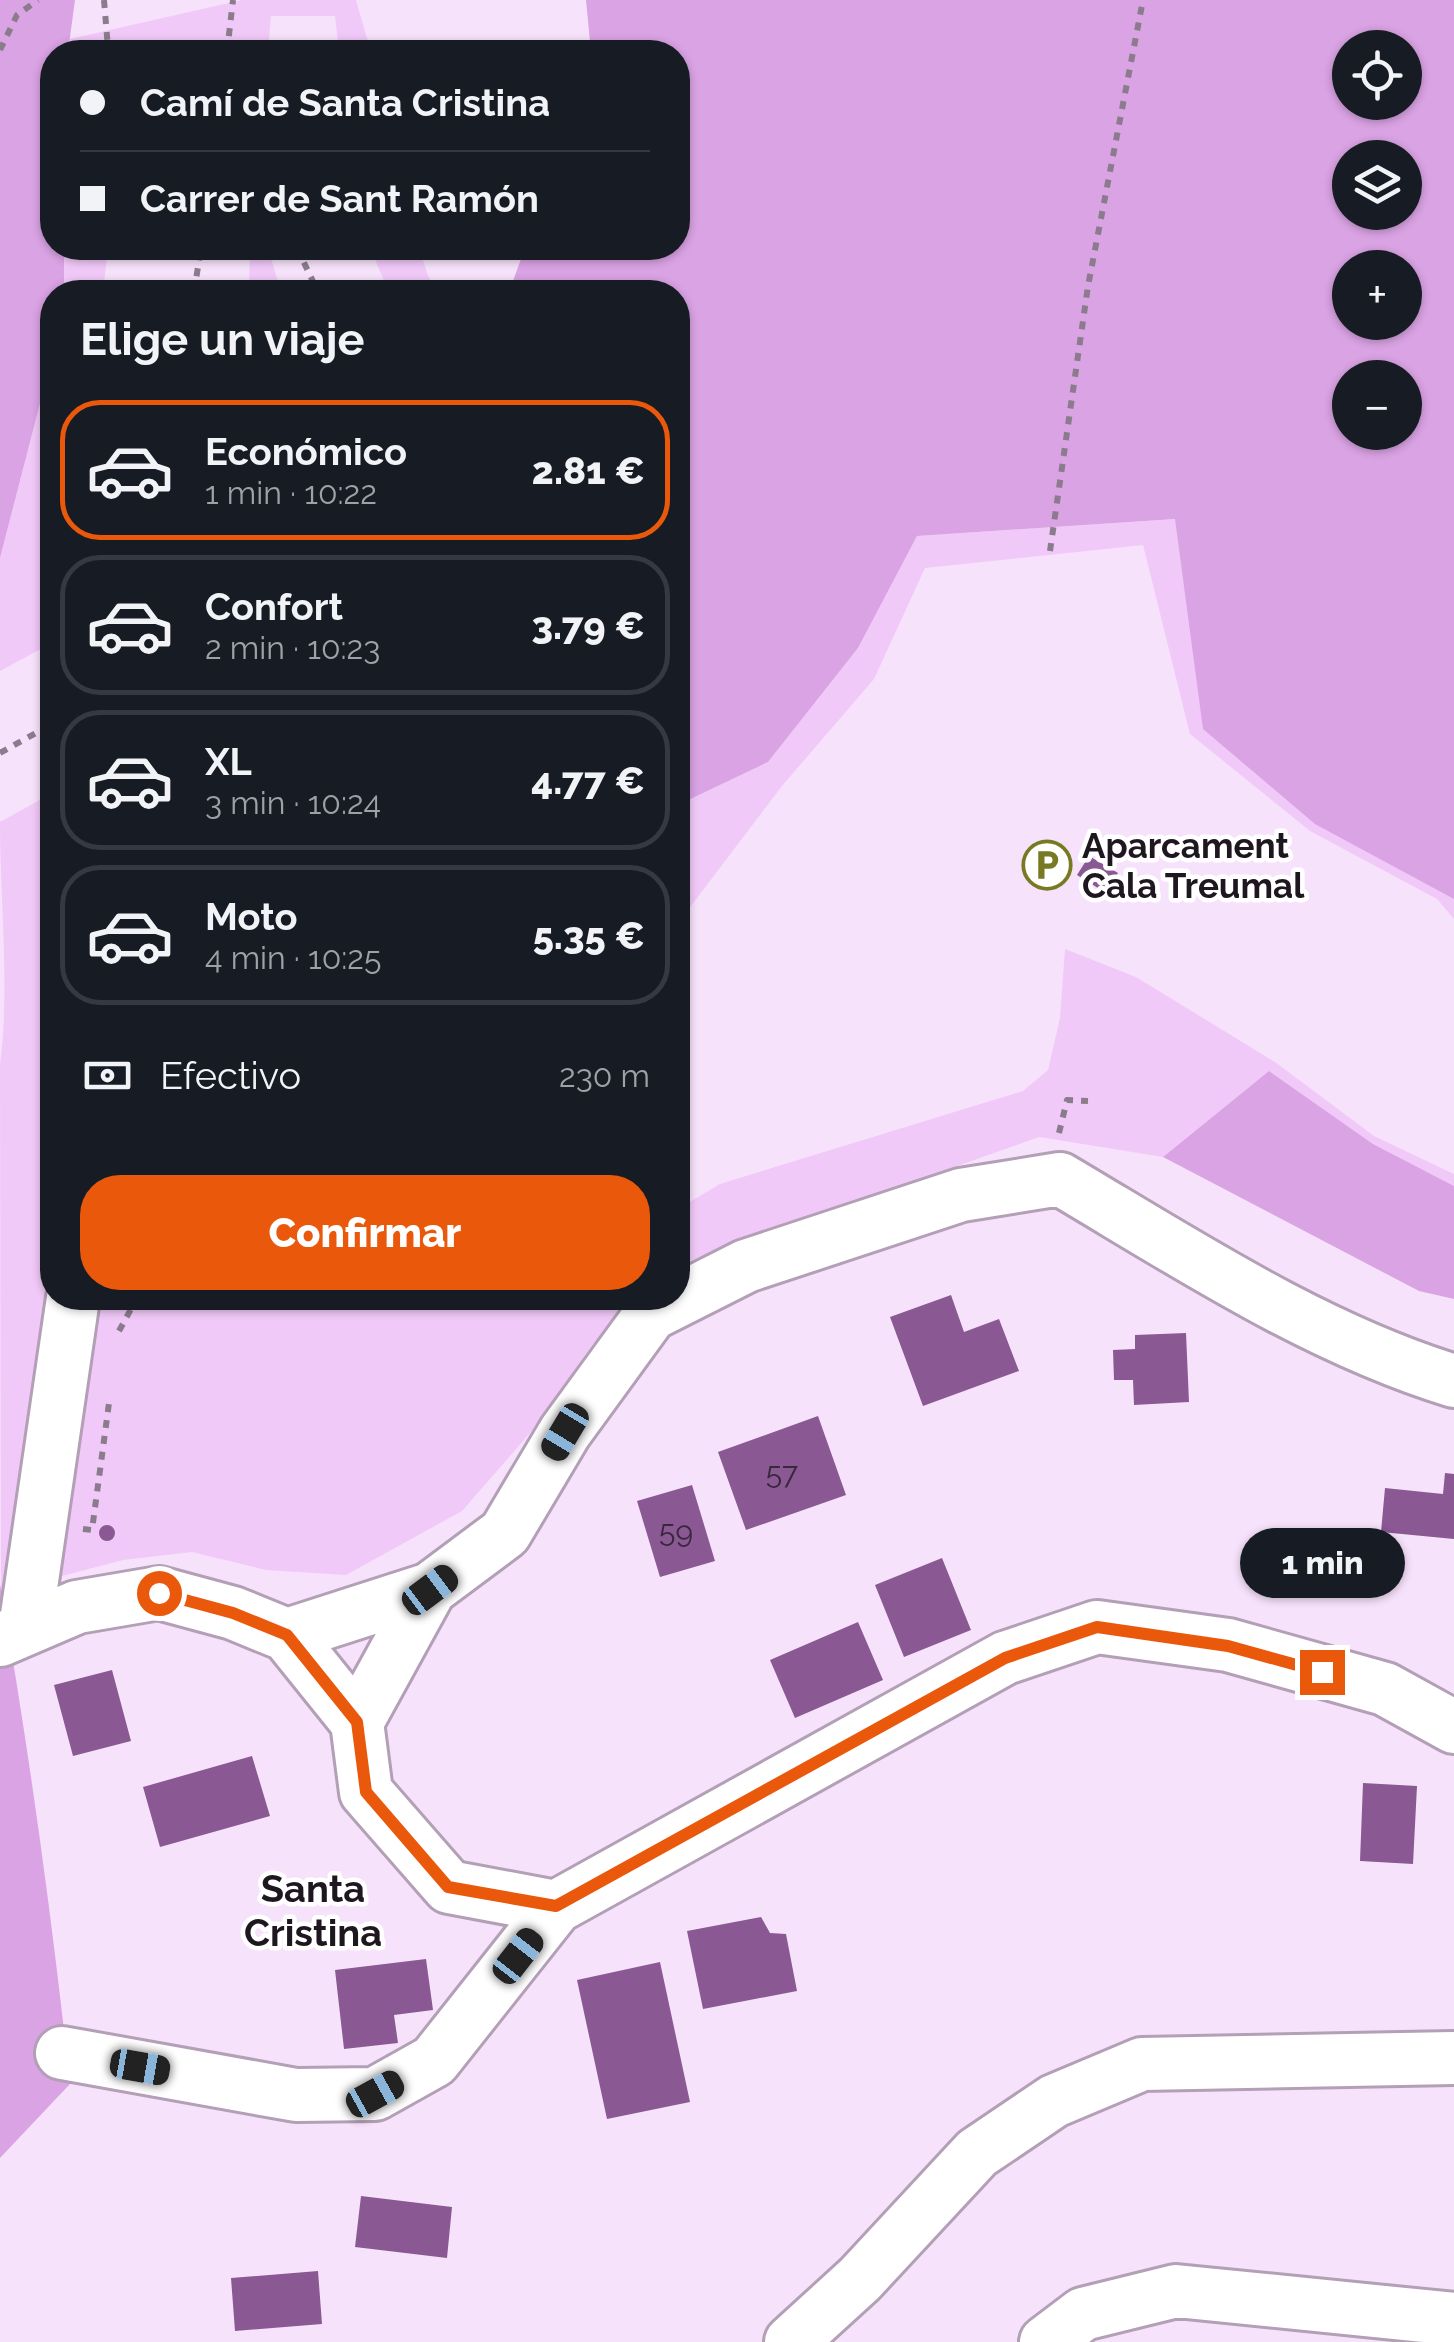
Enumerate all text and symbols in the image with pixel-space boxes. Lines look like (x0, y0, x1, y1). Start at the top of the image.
map controls (1332, 30, 1422, 450)
button: locate (1332, 30, 1422, 120)
text: Camí de Santa Cristina (140, 80, 550, 125)
button: layers (1332, 140, 1422, 230)
text: Carrer de Sant Ramón (140, 176, 539, 221)
button: + (1332, 250, 1422, 340)
text: Elige un viaje (80, 313, 364, 366)
button: − (1332, 360, 1422, 450)
icon: car (85, 425, 175, 515)
text: Económico (205, 429, 407, 474)
text: 2.81 € (532, 448, 645, 493)
text: 1 min · 10:22 (205, 474, 377, 511)
icon: car (85, 580, 175, 670)
text: Confort (205, 584, 343, 629)
text: 3.79 € (531, 603, 645, 648)
text: 2 min · 10:23 (205, 629, 380, 666)
icon: car (85, 735, 175, 825)
text: XL (205, 739, 252, 784)
text: 4.77 € (531, 758, 645, 803)
text: 3 min · 10:24 (205, 784, 381, 821)
place label: Aparcament Cala Treumal (1082, 825, 1305, 906)
parking icon: Aparcament Cala Treumal (1021, 839, 1073, 891)
icon: car (85, 890, 175, 980)
text: Moto (205, 894, 298, 939)
text: 5.35 € (533, 913, 645, 958)
text: 4 min · 10:25 (205, 939, 381, 976)
icon: cash (80, 1048, 135, 1103)
text: Efectivo (160, 1053, 301, 1098)
text: 230 m (559, 1057, 650, 1094)
button: Confirmar (80, 1175, 650, 1290)
car (537, 1399, 593, 1465)
house number: 57 (766, 1456, 798, 1491)
house number: 59 (659, 1514, 693, 1549)
callout: 1 min (1240, 1527, 1404, 1597)
text: 1 min (1281, 1544, 1364, 1581)
car (397, 1560, 463, 1620)
route start (137, 1571, 182, 1616)
route end (1300, 1650, 1345, 1695)
district label: Santa Cristina (244, 1866, 382, 1955)
car (488, 1923, 548, 1989)
car (108, 2047, 172, 2087)
car (341, 2066, 409, 2122)

